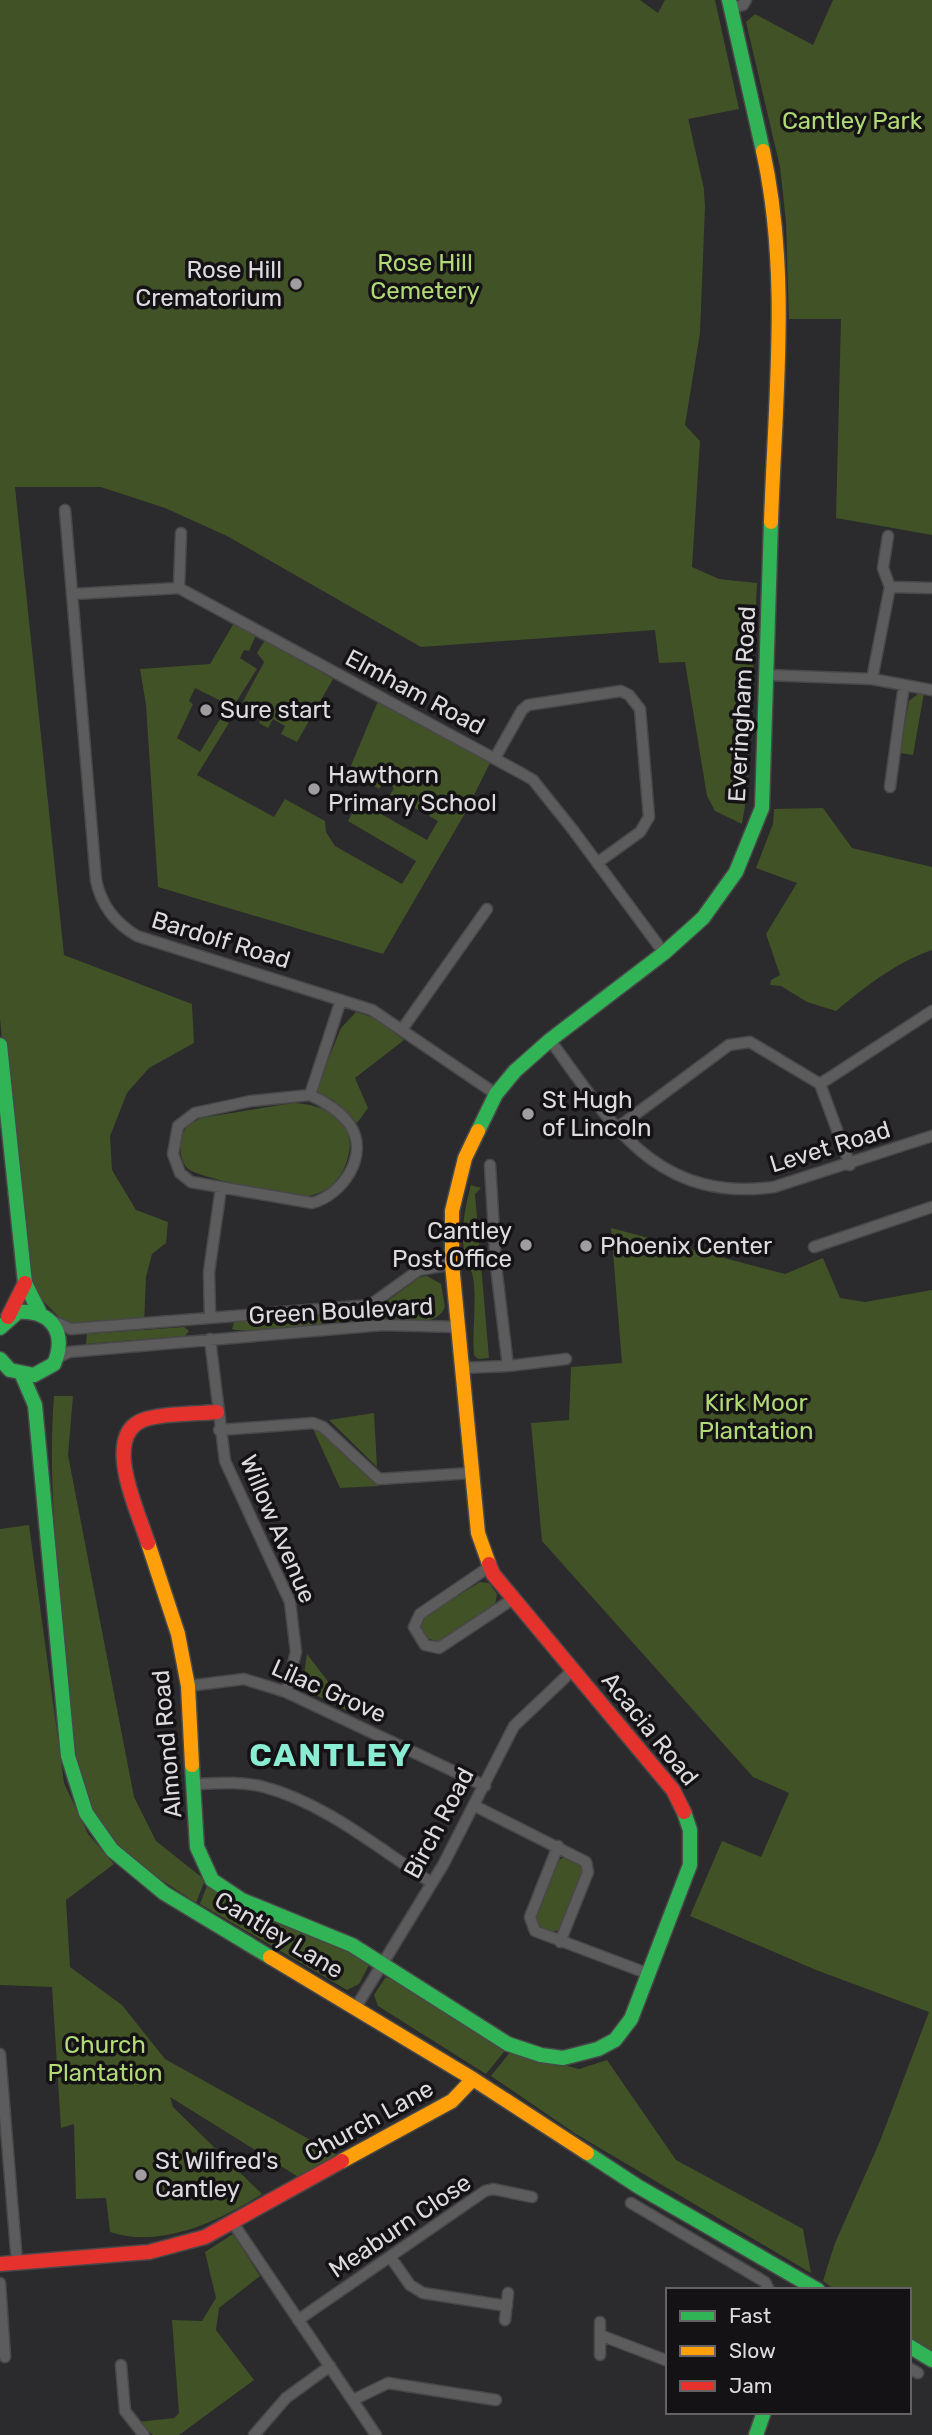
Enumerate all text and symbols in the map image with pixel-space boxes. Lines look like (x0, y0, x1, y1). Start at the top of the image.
park label: Cantley Park (782, 107, 923, 135)
park label: Rose Hill Cemetery (370, 249, 480, 305)
place label: Rose Hill Crematorium (135, 256, 282, 312)
marker: Rose Hill Crematorium (288, 276, 304, 292)
street label: Everingham Road (723, 605, 761, 803)
street label: Elmham Road (341, 644, 489, 740)
place label: Sure start (220, 696, 331, 724)
marker: Sure start (198, 702, 214, 718)
place label: Hawthorn Primary School (328, 761, 497, 817)
marker: Hawthorn Primary School (306, 781, 322, 797)
street label: Bardolf Road (148, 906, 294, 974)
place label: St Hugh of Lincoln (542, 1086, 651, 1142)
marker: St Hugh of Lincoln (520, 1106, 536, 1122)
street label: Levet Road (766, 1115, 894, 1179)
place label: Cantley Post Office (392, 1217, 512, 1273)
place label: Phoenix Center (600, 1232, 772, 1260)
marker: Cantley Post Office (518, 1237, 534, 1253)
marker: Phoenix Center (578, 1238, 594, 1254)
street label: Green Boulevard (248, 1292, 434, 1330)
park label: Kirk Moor Plantation (699, 1389, 813, 1445)
street label: Willow Avenue (234, 1451, 322, 1607)
street label: Lilac Grove (267, 1653, 391, 1729)
street label: Acacia Road (596, 1667, 704, 1791)
street label: Almond Road (147, 1669, 187, 1819)
district label: CANTLEY (249, 1736, 413, 1774)
street label: Birch Road (398, 1763, 480, 1883)
street label: Cantley Lane (210, 1886, 348, 1984)
park label: Church Plantation (48, 2031, 162, 2087)
street label: Church Lane (300, 2074, 438, 2168)
place label: St Wilfred's Cantley (155, 2147, 278, 2203)
marker: St Wilfred's Cantley (133, 2167, 149, 2183)
street label: Meaburn Close (324, 2168, 476, 2284)
legend (666, 2288, 911, 2414)
text: Fast (729, 2303, 771, 2328)
text: Slow (729, 2338, 776, 2363)
text: Jam (729, 2373, 773, 2398)

